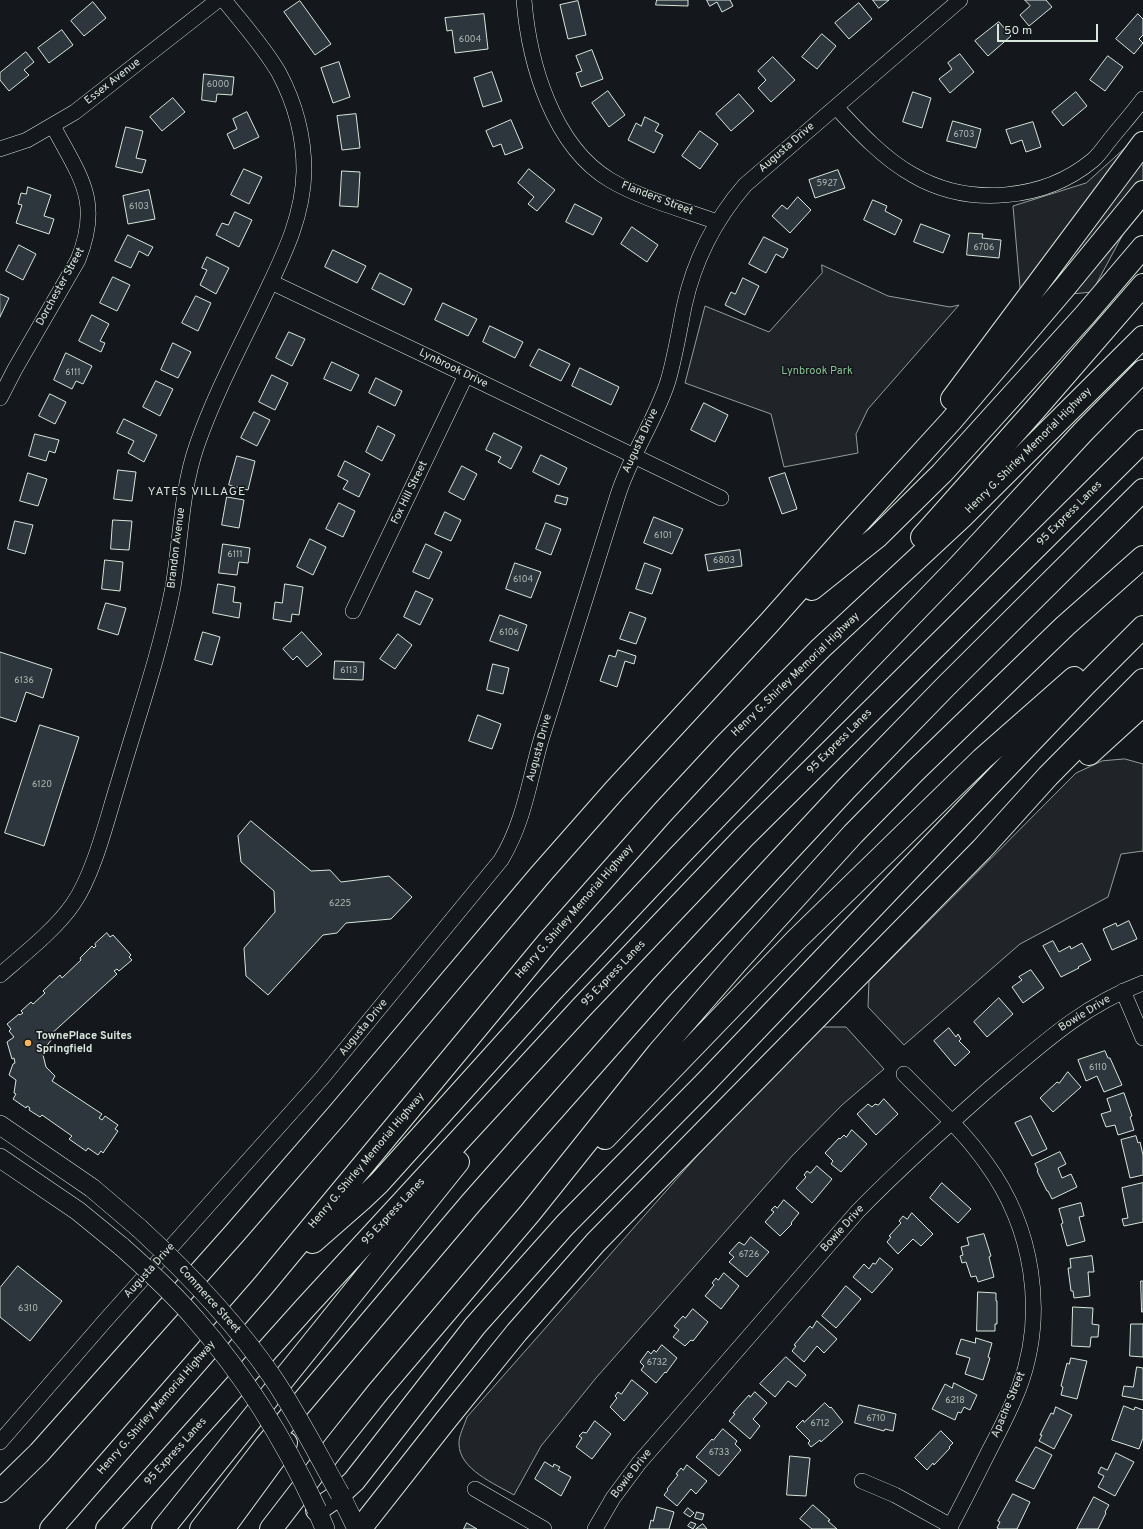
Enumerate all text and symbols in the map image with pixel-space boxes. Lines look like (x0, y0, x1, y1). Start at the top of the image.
scale bar (999, 16, 1100, 42)
text: 50 m (1004, 23, 1032, 39)
house number: 6004 (459, 35, 481, 45)
street label: Essex Avenue (82, 56, 144, 108)
house number: 6000 (207, 80, 229, 90)
street label: Augusta Drive (756, 120, 818, 176)
house number: 6703 (954, 130, 974, 140)
street label: Flanders Street (619, 179, 695, 219)
house number: 5927 (817, 179, 837, 189)
house number: 6103 (129, 202, 149, 212)
house number: 6706 (974, 243, 994, 253)
street label: Dorchester Street (34, 246, 88, 328)
street label: Lynbrook Drive (416, 347, 490, 391)
park label: Lynbrook Park (781, 365, 853, 379)
house number: 6111 (65, 368, 81, 378)
street label: Henry G. Shirley Memorial Highway (963, 385, 1095, 517)
street label: Augusta Drive (620, 407, 662, 475)
street label: Fox Hill Street (389, 459, 431, 527)
street label: 95 Express Lanes (1035, 479, 1105, 549)
district label: YATES VILLAGE (148, 486, 246, 500)
street label: Brandon Avenue (165, 507, 189, 589)
house number: 6101 (654, 531, 672, 541)
house number: 6111 (227, 550, 243, 560)
house number: 6803 (713, 556, 735, 566)
house number: 6104 (513, 575, 533, 585)
street label: Henry G. Shirley Memorial Highway (729, 610, 863, 740)
house number: 6106 (499, 628, 519, 638)
house number: 6113 (340, 666, 358, 676)
house number: 6136 (14, 676, 34, 686)
street label: 95 Express Lanes (805, 707, 875, 777)
street label: Augusta Drive (525, 713, 555, 783)
house number: 6120 (32, 780, 52, 790)
street label: Henry G. Shirley Memorial Highway (513, 842, 637, 982)
house number: 6225 (329, 899, 351, 909)
street label: 95 Express Lanes (579, 938, 649, 1010)
street label: Bowie Drive (1057, 993, 1113, 1035)
street label: Augusta Drive (337, 997, 391, 1059)
place label: TownePlace Suites Springfield (36, 1030, 132, 1056)
marker: TownePlace Suites Springfield (23, 1038, 33, 1048)
house number: 6110 (1089, 1063, 1107, 1073)
street label: Henry G. Shirley Memorial Highway (306, 1090, 428, 1232)
street label: 95 Express Lanes (360, 1176, 428, 1248)
street label: Bowie Drive (819, 1203, 867, 1255)
street label: Augusta Drive (122, 1241, 178, 1301)
house number: 6726 (739, 1250, 759, 1260)
street label: Commerce Street (175, 1263, 243, 1337)
house number: 6310 (18, 1304, 38, 1314)
street label: Henry G. Shirley Memorial Highway (95, 1338, 219, 1478)
house number: 6732 (647, 1358, 667, 1368)
street label: Apache Street (989, 1370, 1029, 1440)
house number: 6218 (945, 1396, 965, 1406)
house number: 6710 (866, 1414, 886, 1424)
street label: 95 Express Lanes (142, 1415, 210, 1489)
house number: 6712 (811, 1419, 829, 1429)
street label: Bowie Drive (609, 1447, 655, 1501)
house number: 6733 (709, 1448, 729, 1458)

